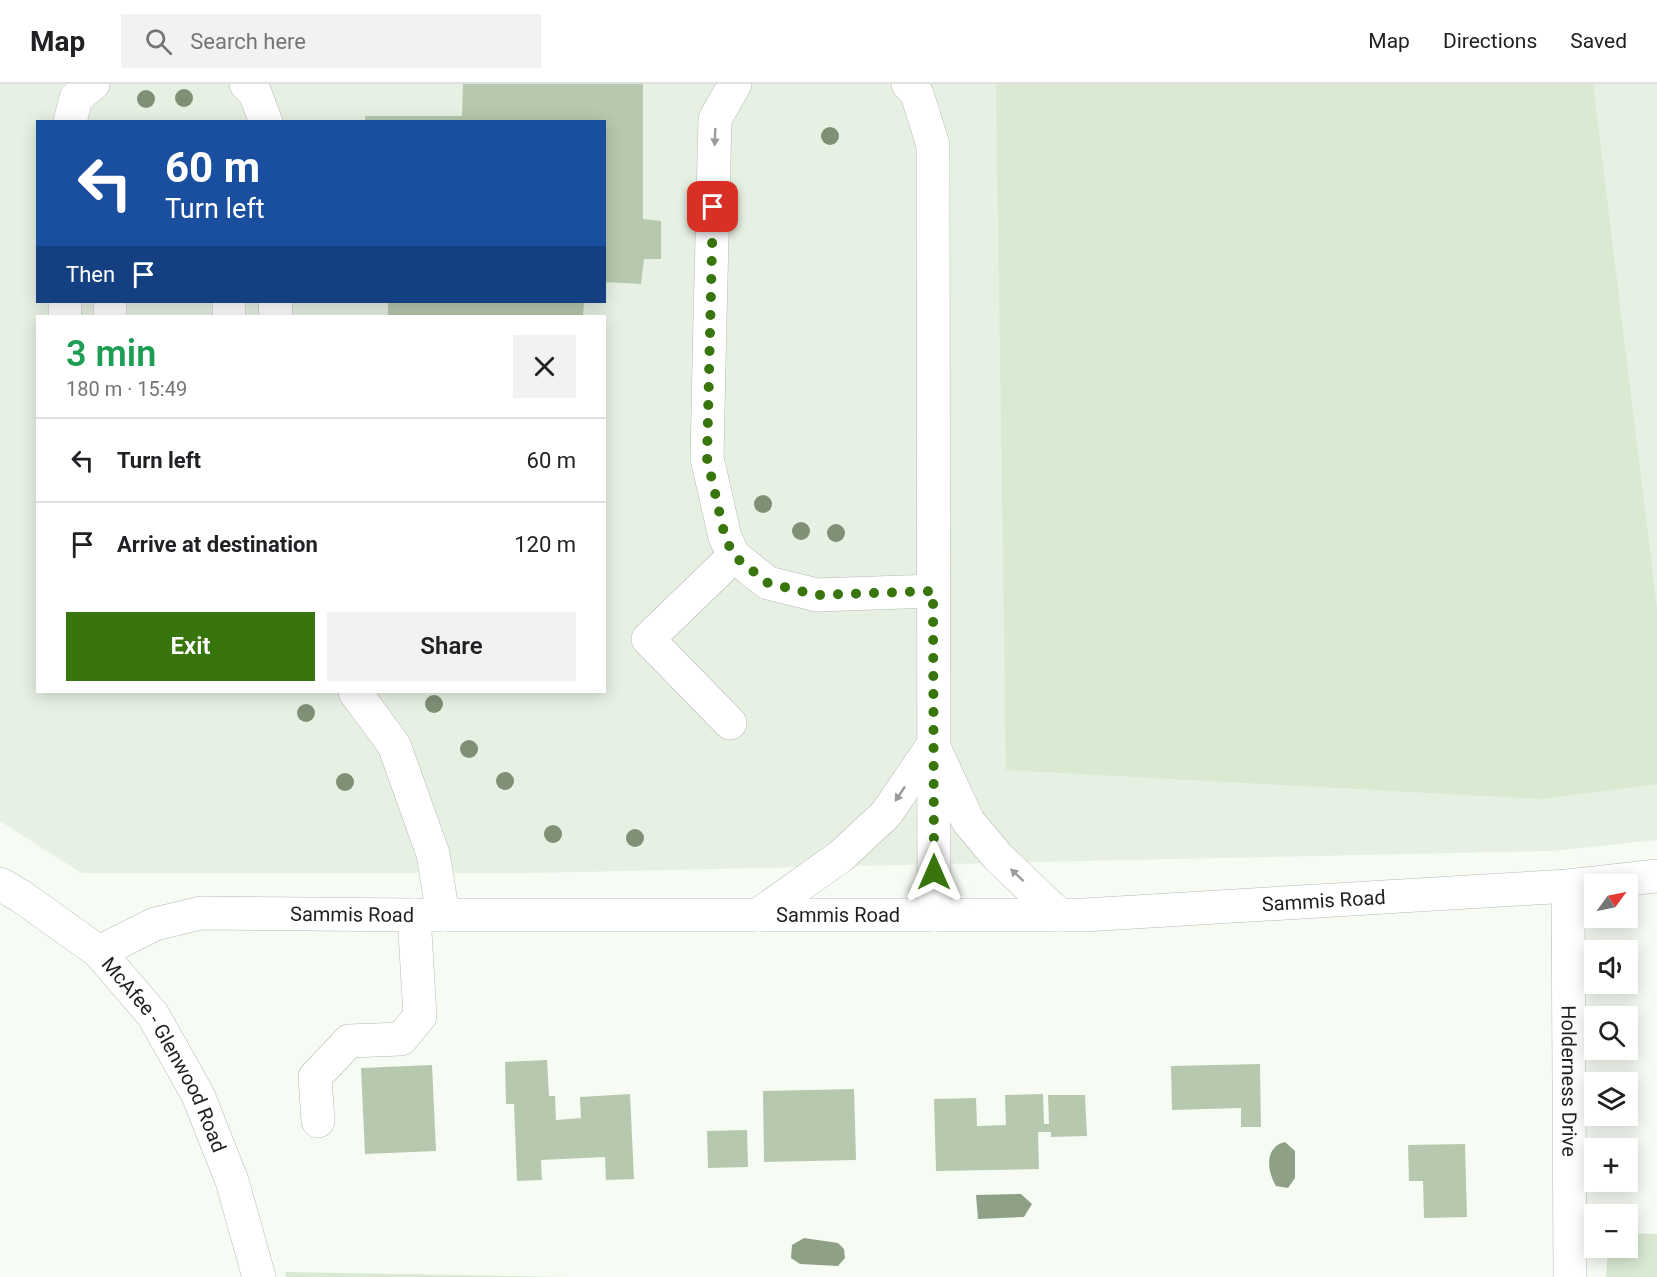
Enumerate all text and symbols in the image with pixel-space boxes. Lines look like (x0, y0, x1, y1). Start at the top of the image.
search box (121, 14, 541, 68)
text: Map (30, 25, 85, 58)
icon: search (142, 25, 175, 58)
text: Search here (190, 29, 306, 54)
text: Map (1368, 29, 1410, 53)
text: Directions (1443, 29, 1537, 53)
text: Saved (1570, 29, 1627, 53)
one-way arrow (710, 128, 719, 147)
text: 60 m (165, 143, 260, 192)
icon: left (66, 144, 144, 222)
pin (687, 181, 738, 232)
icon: arrive (696, 190, 729, 223)
text: Turn left (165, 193, 265, 225)
icon: arrive (127, 258, 160, 291)
text: Then (66, 262, 115, 287)
text: 3 min (66, 333, 156, 375)
button: close (513, 335, 576, 398)
text: 180 m · 15:49 (66, 377, 187, 401)
icon: left (66, 444, 99, 477)
text: Turn left (117, 448, 201, 473)
text: 60 m (527, 448, 576, 473)
icon: arrive (66, 528, 99, 561)
text: Arrive at destination (117, 532, 318, 557)
text: 120 m (514, 532, 576, 557)
button: Exit (66, 612, 315, 681)
button: Share (327, 612, 576, 681)
one-way arrow (894, 785, 906, 801)
position arrow (902, 840, 966, 904)
one-way arrow (1009, 868, 1024, 882)
north arrow (1584, 874, 1638, 928)
map controls (1584, 874, 1638, 1258)
street label: Sammis Road (1261, 885, 1386, 916)
street label: Sammis Road (290, 902, 414, 927)
street label: Sammis Road (776, 903, 900, 927)
button: sound (1584, 940, 1638, 994)
street label: McAfee - Glenwood Road (97, 952, 231, 1156)
street label: Holderness Drive (1557, 1005, 1581, 1157)
button: search (1584, 1006, 1638, 1060)
button: layers (1584, 1072, 1638, 1126)
button: + (1584, 1138, 1638, 1192)
button: − (1584, 1204, 1638, 1258)

